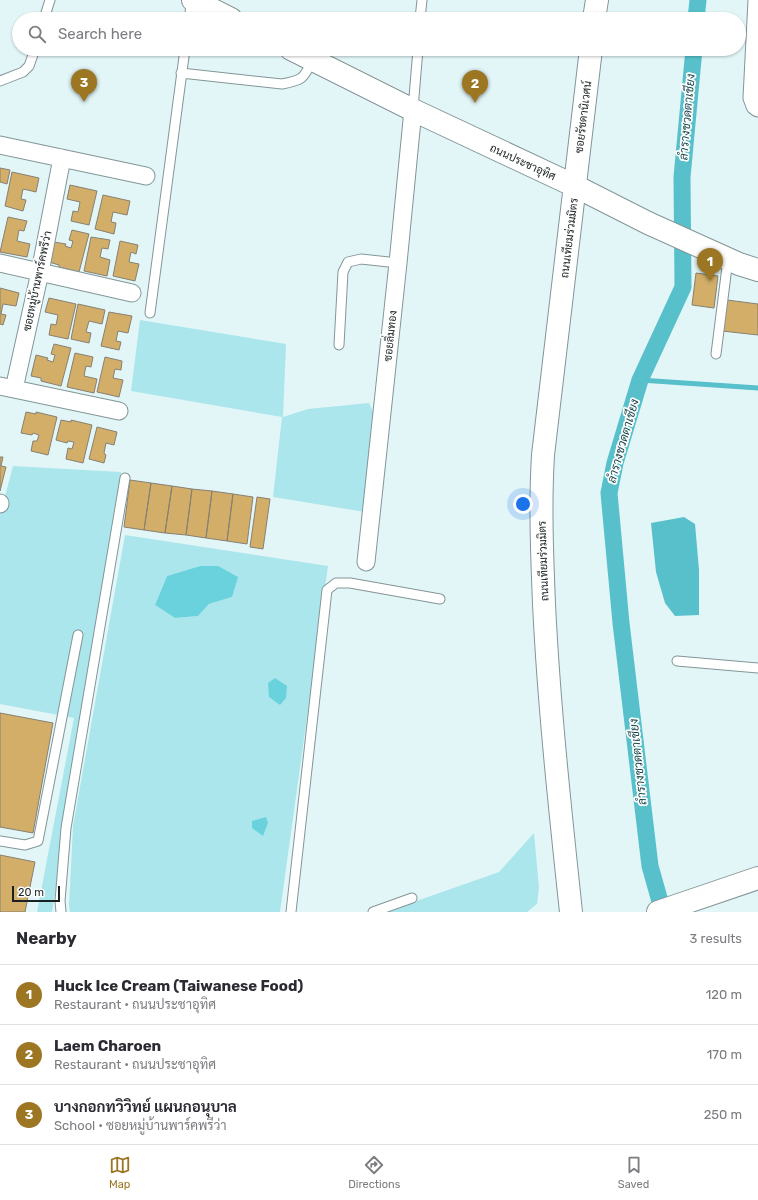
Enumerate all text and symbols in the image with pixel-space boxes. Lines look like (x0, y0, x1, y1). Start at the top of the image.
search box (12, 12, 746, 56)
icon: search (26, 23, 48, 45)
text: Search here (58, 25, 142, 43)
pin: 3 (71, 69, 97, 102)
pin: 2 (462, 70, 488, 103)
water label: ลำรางชวดตาเชียง (675, 73, 698, 161)
street label: ซอยรัชดานิเวศน์ (571, 80, 594, 154)
street label: ถนนประชาอุทิศ (487, 142, 558, 185)
street label: ถนนเทียมร่วมมิตร (556, 197, 581, 279)
street label: ซอยหมู่บ้านพาร์คพรีว่า (19, 229, 55, 333)
pin: 1 (697, 248, 723, 281)
street label: ซอยลิ่มทอง (377, 309, 400, 362)
water label: ลำรางชวดตาเชียง (603, 397, 642, 485)
your location (513, 494, 533, 514)
street label: ถนนเทียมร่วมมิตร (534, 520, 551, 602)
water label: ลำรางชวดตาเชียง (625, 718, 649, 806)
scale bar (12, 884, 60, 903)
text: 20 m (18, 886, 44, 899)
text: Nearby (16, 928, 77, 948)
text: 3 results (690, 931, 742, 946)
text: Huck Ice Cream (Taiwanese Food) (54, 977, 303, 995)
text: 1 (26, 987, 32, 1002)
text: 120 m (706, 987, 742, 1002)
text: Restaurant · ถนนประชาอุทิศ (54, 997, 216, 1012)
text: Laem Charoen (54, 1037, 161, 1055)
text: 2 (25, 1047, 33, 1062)
text: 170 m (707, 1047, 742, 1062)
text: Restaurant · ถนนประชาอุทิศ (54, 1057, 216, 1072)
text: บางกอกทวิวิทย์ แผนกอนุบาล (54, 1098, 237, 1116)
text: 3 (25, 1107, 33, 1122)
text: 250 m (704, 1107, 742, 1122)
text: School · ซอยหมู่บ้านพาร์คพรีว่า (54, 1118, 227, 1133)
tab: Map (109, 1154, 131, 1191)
tab: Directions (348, 1154, 400, 1191)
tab: Saved (618, 1154, 649, 1191)

